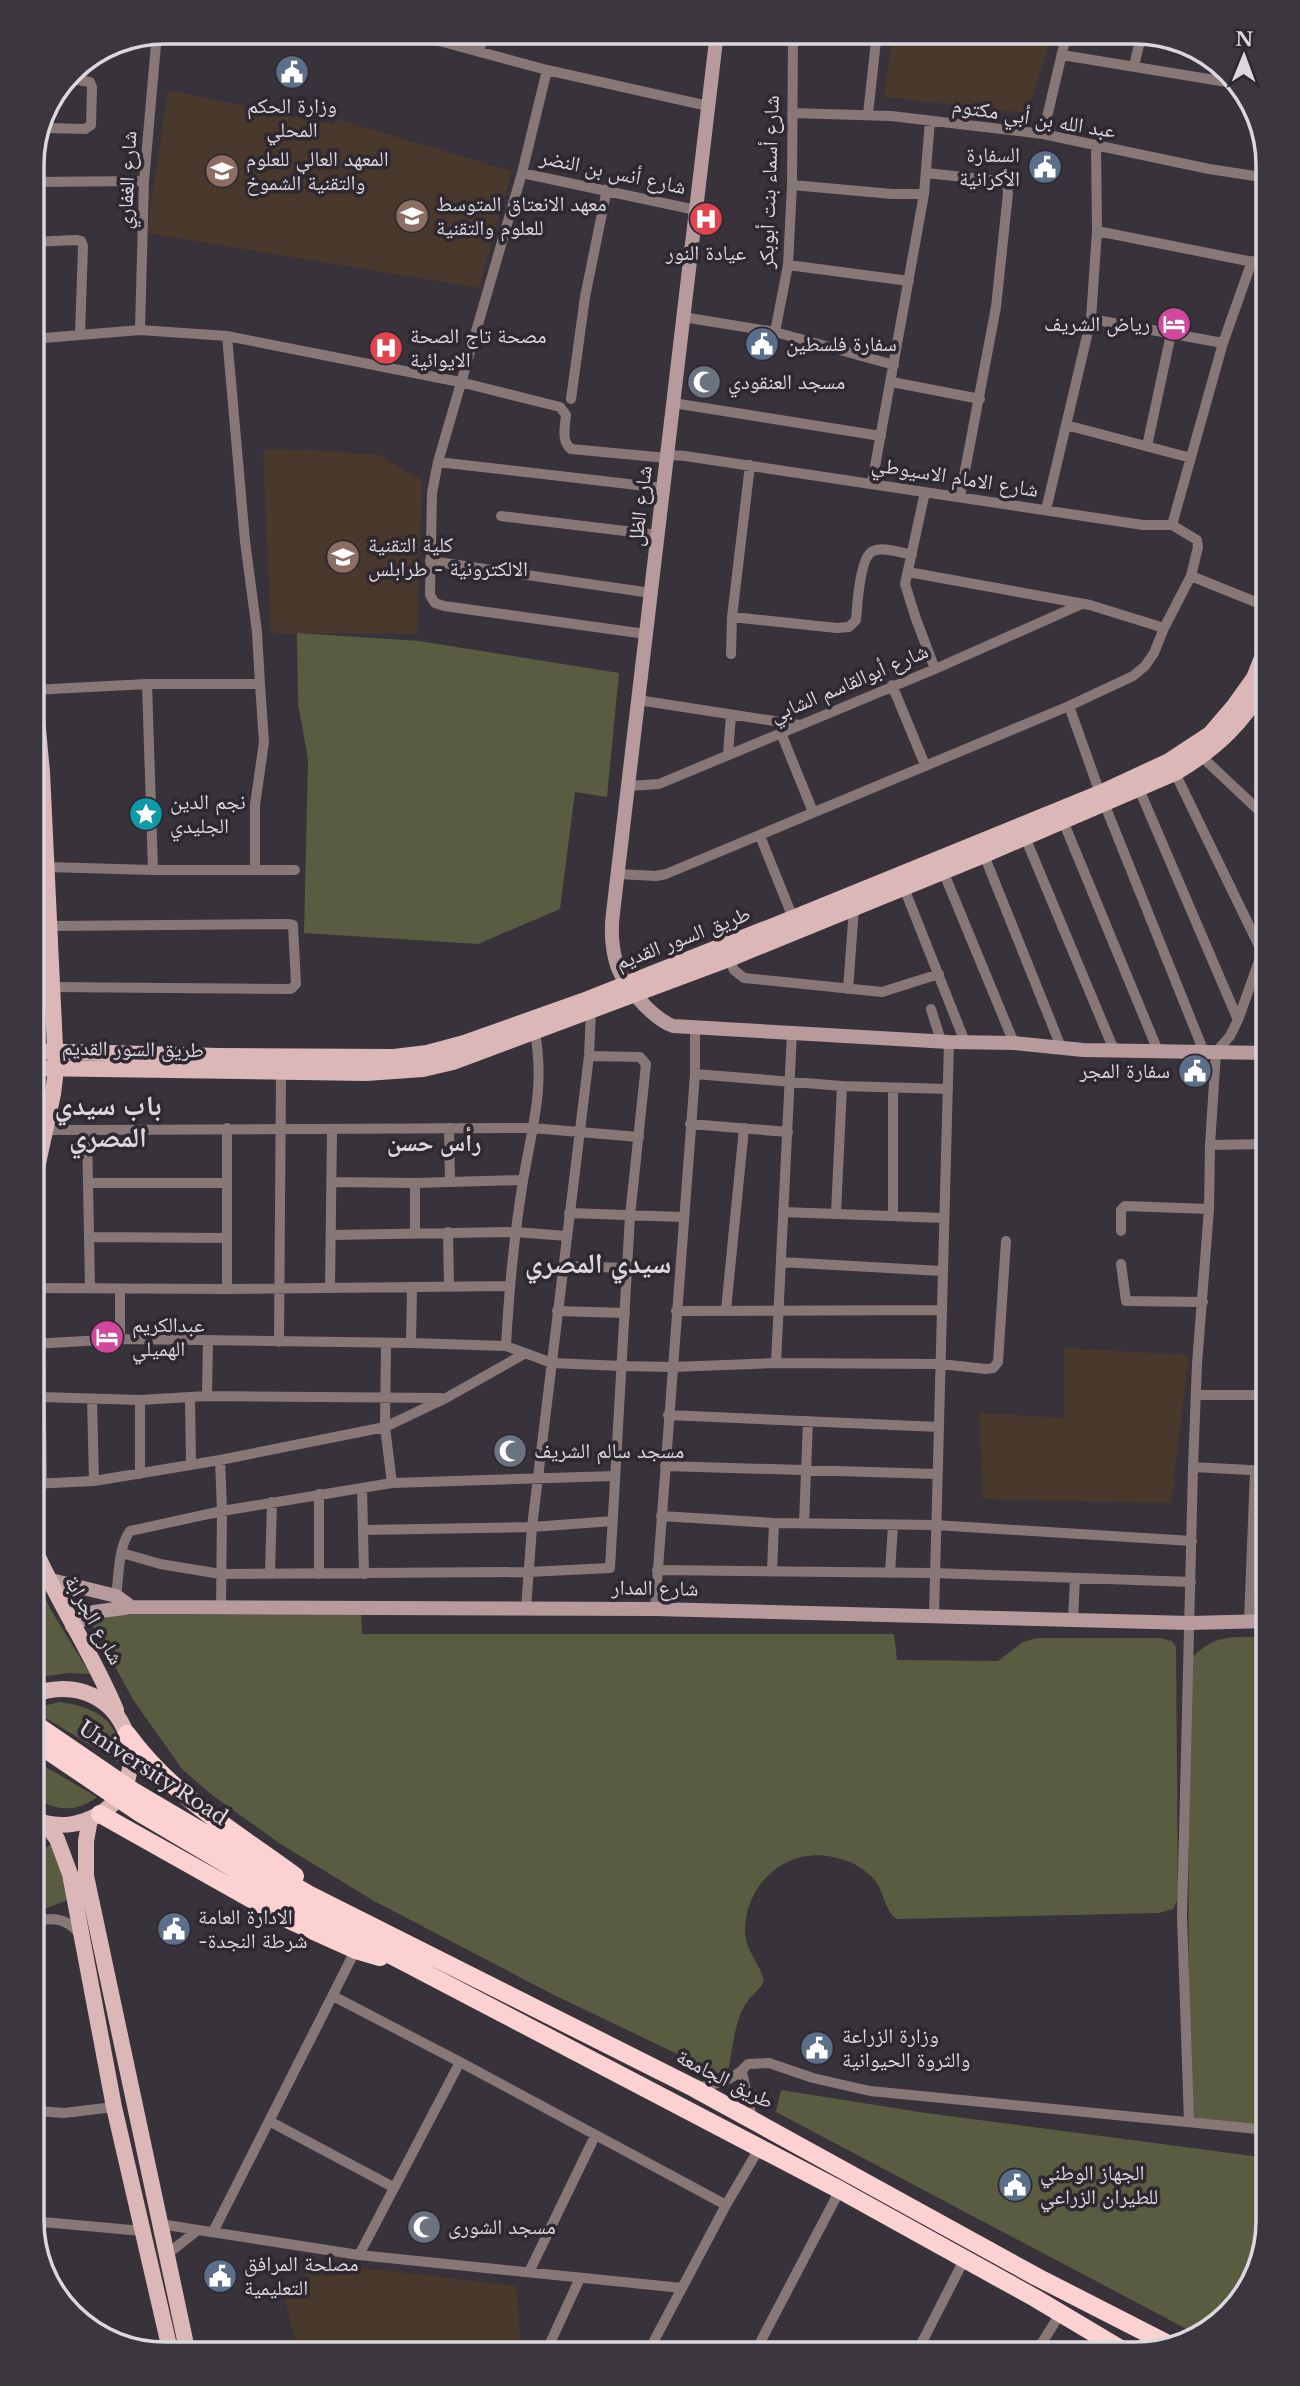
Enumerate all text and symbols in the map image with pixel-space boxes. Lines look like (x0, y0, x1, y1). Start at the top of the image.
north arrow (1209, 21, 1279, 91)
text: N (1235, 28, 1254, 51)
public building icon: وزارة الحكم المحلي (273, 53, 311, 91)
street label: عبد الله بن أبي مكتوم (950, 92, 1118, 147)
place label: وزارة الحكم المحلي (247, 93, 337, 146)
street label: شارع أسماء بنت أبوبكر (753, 95, 785, 270)
street label: شارع الغفاري (111, 130, 146, 230)
place label: السفارة الأكرانية (959, 142, 1020, 192)
street label: شارع أنس بن النضر (537, 144, 688, 200)
place label: المعهد العالي للعلوم والتقنية الشموخ (246, 146, 389, 196)
public building icon: السفارة الأكرانية (1026, 148, 1064, 186)
school or university icon: المعهد العالي للعلوم والتقنية الشموخ (203, 152, 241, 190)
place label: معهد الانعتاق المتوسط للعلوم والتقنية (436, 191, 607, 242)
school or university icon: معهد الانعتاق المتوسط للعلوم والتقنية (393, 197, 431, 235)
hospital icon: عيادة النور (687, 200, 725, 238)
place label: عيادة النور (665, 240, 747, 266)
hotel icon: رياض الشريف (1155, 305, 1193, 343)
place label: رياض الشريف (1044, 311, 1150, 337)
place label: مصحة تاج الصحة الايوائية (410, 323, 547, 373)
public building icon: سفارة فلسطين (743, 325, 781, 363)
hospital icon: مصحة تاج الصحة الايوائية (367, 329, 405, 367)
place label: سفارة فلسطين (786, 331, 897, 357)
mosque icon: مسجد العنقودي (685, 363, 723, 401)
place label: مسجد العنقودي (728, 369, 845, 398)
street label: شارع الامام الاسيوطي (869, 451, 1040, 506)
street label: شارع الظل (622, 464, 658, 548)
place label: كلية التقنية الالكترونية - طرابلس (368, 532, 528, 582)
school or university icon: كلية التقنية الالكترونية - طرابلس (324, 538, 362, 576)
street label: شارع أبوالقاسم الشابي (766, 638, 933, 731)
place label: نجم الدين الجليدي (170, 789, 246, 842)
place icon: نجم الدين الجليدي (127, 795, 165, 833)
street label: طريق السور القديم (612, 900, 754, 977)
street label: طريق السور القديم (62, 1035, 204, 1064)
public building icon: سفارة المجر (1176, 1052, 1214, 1090)
place label: سفارة المجر (1078, 1058, 1170, 1084)
district label: باب سيدي المصري (55, 1088, 161, 1159)
district label: رأس حسن (387, 1126, 481, 1157)
district label: سيدي المصري (525, 1246, 671, 1285)
place label: عبدالكريم الهميلي (132, 1312, 205, 1365)
hotel icon: عبدالكريم الهميلي (88, 1318, 126, 1356)
mosque icon: مسجد سالم الشريف (491, 1432, 529, 1470)
place label: مسجد سالم الشريف (534, 1438, 684, 1465)
street label: شارع الجرابة (59, 1571, 129, 1669)
street label: شارع المدار (610, 1574, 699, 1602)
street label: University Road (74, 1715, 232, 1831)
place label: الادارة العامة -شرطة النجدة (198, 1904, 308, 1954)
public building icon: الادارة العامة -شرطة النجدة (155, 1910, 193, 1948)
place label: وزارة الزراعة والثروة الحيوانية (842, 2023, 970, 2073)
public building icon: وزارة الزراعة والثروة الحيوانية (798, 2029, 836, 2067)
street label: طريق الجامعة (672, 2043, 778, 2115)
place label: الجهاز الوطني للطيران الزراعي (1040, 2160, 1158, 2213)
public building icon: الجهاز الوطني للطيران الزراعي (996, 2166, 1034, 2204)
mosque icon: مسجد الشورى (405, 2208, 443, 2246)
place label: مسجد الشورى (448, 2214, 556, 2240)
place label: مصلحة المرافق التعليمية (244, 2251, 358, 2301)
public building icon: مصلحة المرافق التعليمية (201, 2257, 239, 2295)

